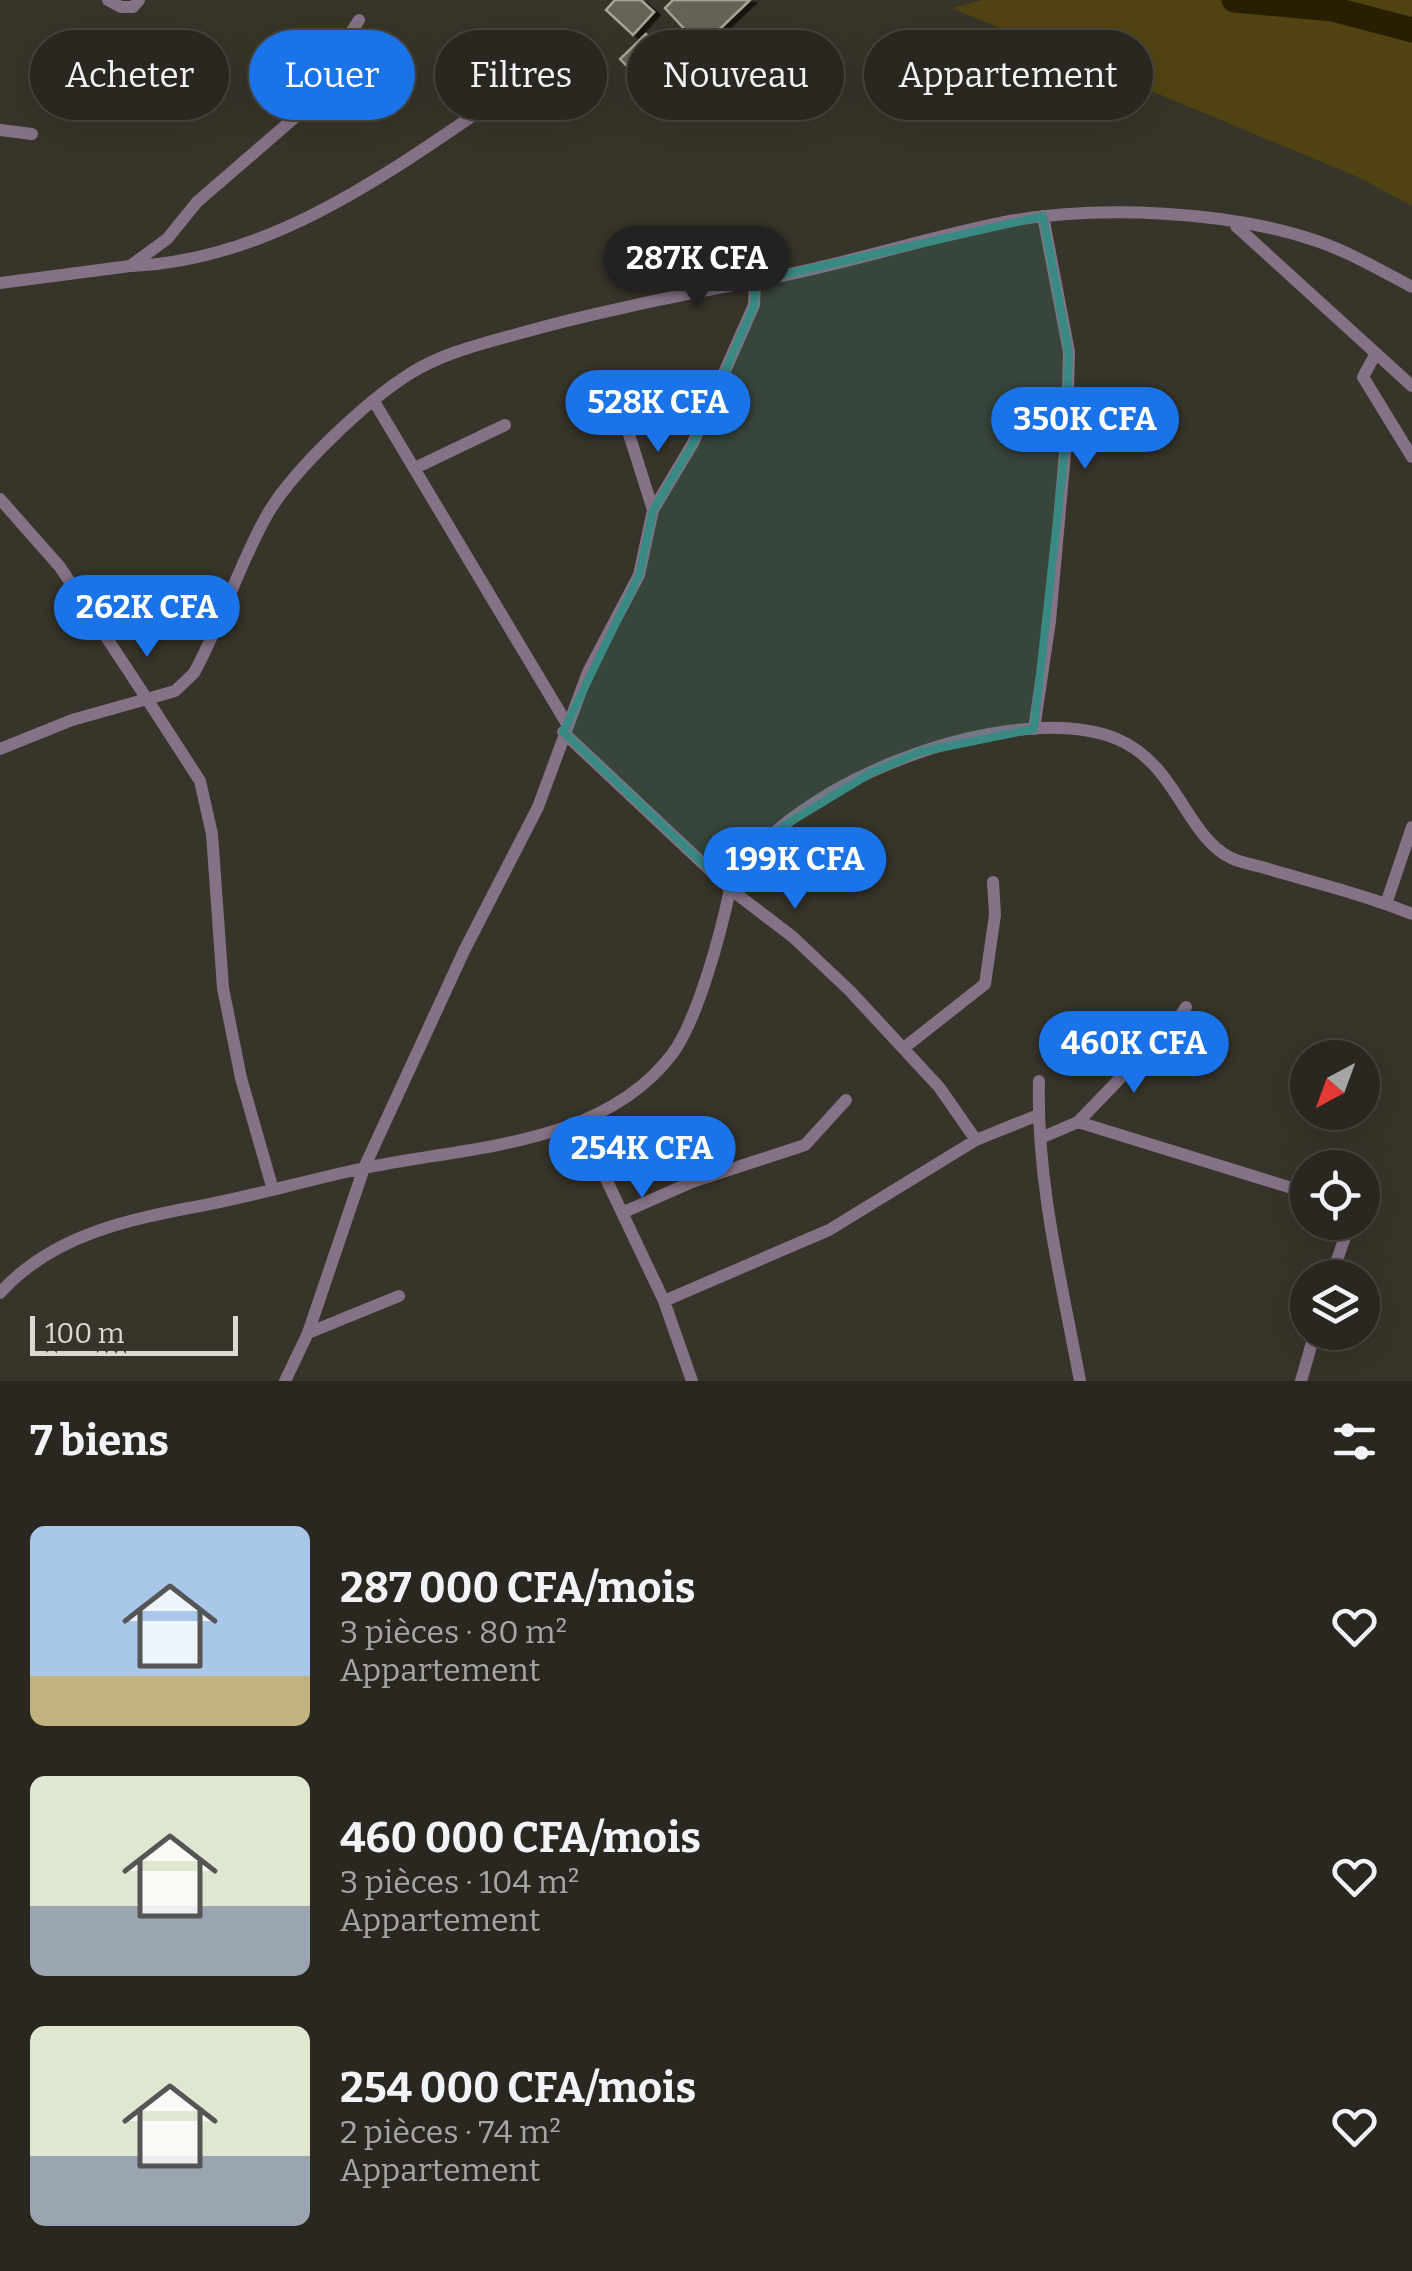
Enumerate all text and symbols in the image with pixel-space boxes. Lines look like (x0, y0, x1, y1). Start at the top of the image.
chip: Acheter (30, 30, 229, 120)
chip: Louer (249, 30, 415, 120)
chip: Filtres (435, 30, 607, 120)
chip: Nouveau (627, 30, 844, 120)
chip: Appartement (864, 30, 1153, 120)
pin: 287K CFA (594, 226, 800, 311)
text: 287K CFA (626, 239, 768, 277)
pin: 528K CFA (555, 370, 761, 455)
text: 528K CFA (587, 383, 729, 421)
pin: 350K CFA (982, 387, 1188, 472)
text: 350K CFA (1013, 400, 1157, 438)
pin: 262K CFA (44, 575, 250, 660)
text: 262K CFA (76, 588, 218, 626)
pin: 199K CFA (692, 827, 898, 912)
text: 199K CFA (725, 840, 865, 878)
pin: 460K CFA (1031, 1011, 1237, 1096)
text: 460K CFA (1061, 1024, 1207, 1062)
north arrow (1290, 1040, 1380, 1130)
map controls (1290, 1040, 1380, 1350)
pin: 254K CFA (539, 1116, 745, 1201)
text: 254K CFA (571, 1129, 713, 1167)
button: locate (1290, 1150, 1380, 1240)
button: layers (1290, 1260, 1380, 1350)
scale bar (30, 1311, 238, 1356)
text: 100 m (45, 1317, 125, 1350)
icon: filters (1327, 1414, 1382, 1469)
text: 7 biens (30, 1416, 169, 1466)
text: 287 000 CFA/mois (340, 1563, 695, 1613)
icon: home (110, 1566, 230, 1686)
icon: heart (1327, 1599, 1382, 1654)
text: 3 pièces · 80 m² (340, 1613, 567, 1651)
text: Appartement (340, 1651, 540, 1689)
text: 460 000 CFA/mois (340, 1813, 701, 1863)
icon: home (110, 1816, 230, 1936)
icon: heart (1327, 1849, 1382, 1904)
text: 3 pièces · 104 m² (340, 1863, 579, 1901)
text: Appartement (340, 1901, 540, 1939)
text: 254 000 CFA/mois (340, 2063, 696, 2113)
icon: home (110, 2066, 230, 2186)
icon: heart (1327, 2099, 1382, 2154)
text: 2 pièces · 74 m² (340, 2113, 561, 2151)
text: Appartement (340, 2151, 540, 2189)

